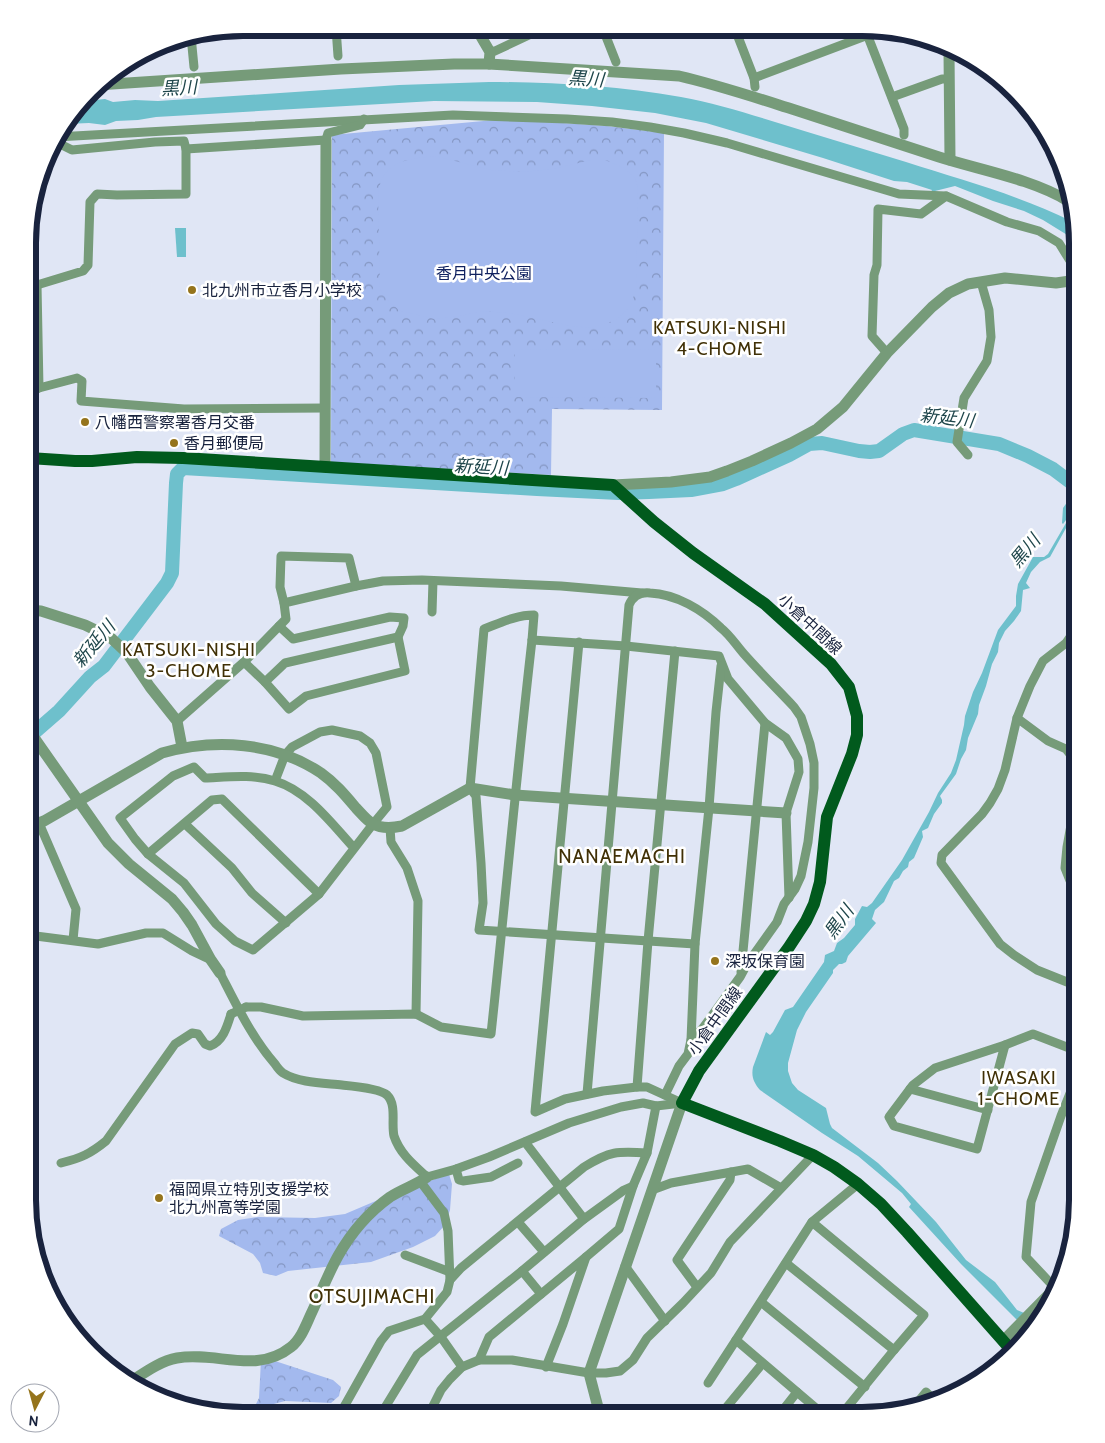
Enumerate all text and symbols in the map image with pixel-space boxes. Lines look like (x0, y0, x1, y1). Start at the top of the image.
water label: 黒川 (567, 67, 607, 91)
water label: 黒川 (160, 76, 200, 100)
park label: 香月中央公園 (436, 264, 532, 283)
place label: 北九州市立香月小学校 (202, 281, 362, 300)
marker: 北九州市立香月小学校 (186, 284, 198, 296)
district label: KATSUKI-NISHI 4-CHOME (653, 317, 787, 360)
water label: 新延川 (919, 404, 977, 432)
place label: 八幡西警察署香月交番 (95, 413, 255, 432)
marker: 八幡西警察署香月交番 (79, 416, 91, 428)
place label: 香月郵便局 (184, 434, 264, 453)
marker: 香月郵便局 (168, 437, 180, 449)
water label: 新延川 (453, 455, 511, 480)
water label: 黒川 (1005, 529, 1046, 572)
street label: 小倉中間線 (774, 590, 846, 658)
water label: 新延川 (68, 615, 121, 672)
district label: KATSUKI-NISHI 3-CHOME (122, 639, 256, 682)
district label: NANAEMACHI (558, 845, 686, 868)
water label: 黒川 (820, 899, 860, 943)
place label: 深坂保育園 (725, 952, 805, 971)
marker: 深坂保育園 (709, 955, 721, 967)
street label: 小倉中間線 (684, 983, 746, 1059)
district label: IWASAKI 1-CHOME (978, 1067, 1060, 1110)
place label: 福岡県立特別支援学校 北九州高等学園 (169, 1180, 329, 1217)
marker: 福岡県立特別支援学校 北九州高等学園 (153, 1192, 165, 1204)
district label: OTSUJIMACHI (309, 1285, 435, 1308)
north arrow (10, 1383, 60, 1433)
text: N (28, 1411, 40, 1430)

